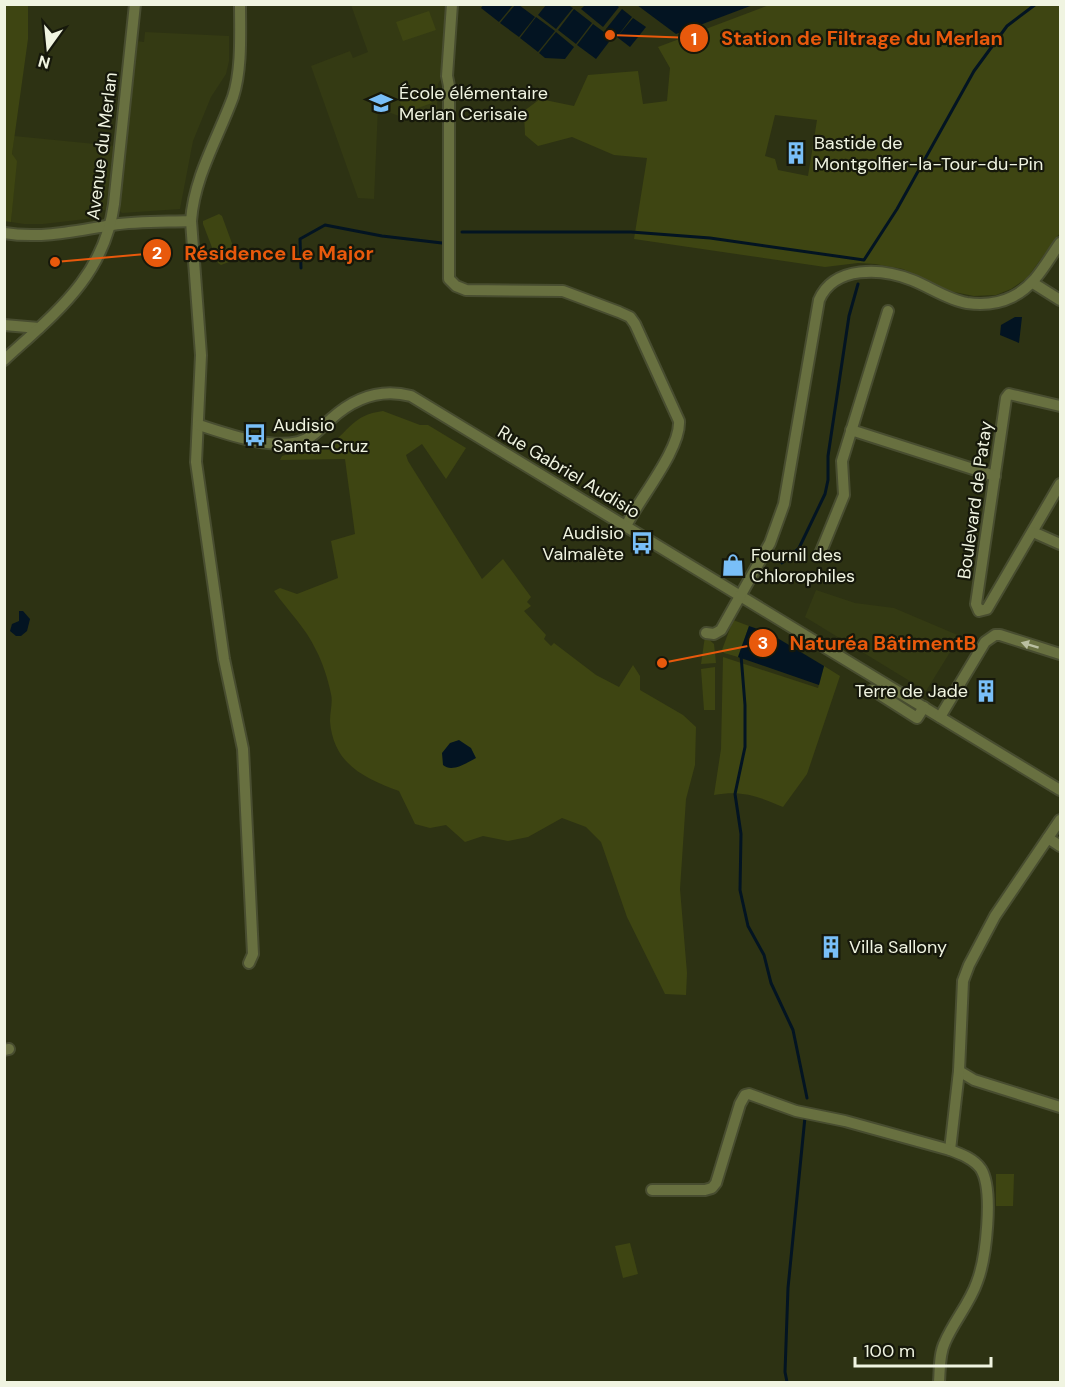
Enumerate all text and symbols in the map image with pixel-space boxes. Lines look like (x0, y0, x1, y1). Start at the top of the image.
north arrow (18, 18, 78, 78)
callout: Station de Filtrage du Merlan (679, 19, 1015, 57)
text: Station de Filtrage du Merlan (721, 25, 1003, 51)
text: 1 (691, 27, 697, 51)
text: N (36, 50, 53, 74)
street label: Avenue du Merlan (81, 71, 123, 221)
place label: École élémentaire Merlan Cerisaie (399, 81, 548, 126)
school or university icon: École élémentaire Merlan Cerisaie (368, 90, 394, 116)
place label: Bastide de Montgolfier-la-Tour-du-Pin (814, 131, 1043, 176)
building icon: Bastide de Montgolfier-la-Tour-du-Pin (783, 140, 809, 166)
callout: Résidence Le Major (142, 234, 386, 272)
text: Résidence Le Major (184, 240, 374, 266)
text: 2 (152, 241, 162, 265)
place label: Audisio Santa-Cruz (273, 413, 368, 458)
street label: Boulevard de Patay (952, 419, 998, 581)
street label: Rue Gabriel Audisio (493, 420, 645, 524)
bus stop icon: Audisio Santa-Cruz (242, 422, 268, 448)
place label: Audisio Valmalète (542, 521, 624, 566)
bus stop icon: Audisio Valmalète (629, 530, 655, 556)
place label: Fournil des Chlorophiles (751, 543, 855, 588)
shop icon: Fournil des Chlorophiles (720, 552, 746, 578)
callout: Naturéa BâtimentB (748, 624, 988, 662)
text: Naturéa BâtimentB (790, 630, 976, 656)
text: 3 (758, 631, 768, 655)
one-way arrow (1021, 640, 1039, 649)
building icon: Terre de Jade (973, 678, 999, 704)
place label: Terre de Jade (855, 679, 968, 703)
building icon: Villa Sallony (818, 934, 844, 960)
place label: Villa Sallony (849, 935, 947, 959)
scale bar (855, 1330, 992, 1368)
text: 100 m (864, 1339, 915, 1363)

